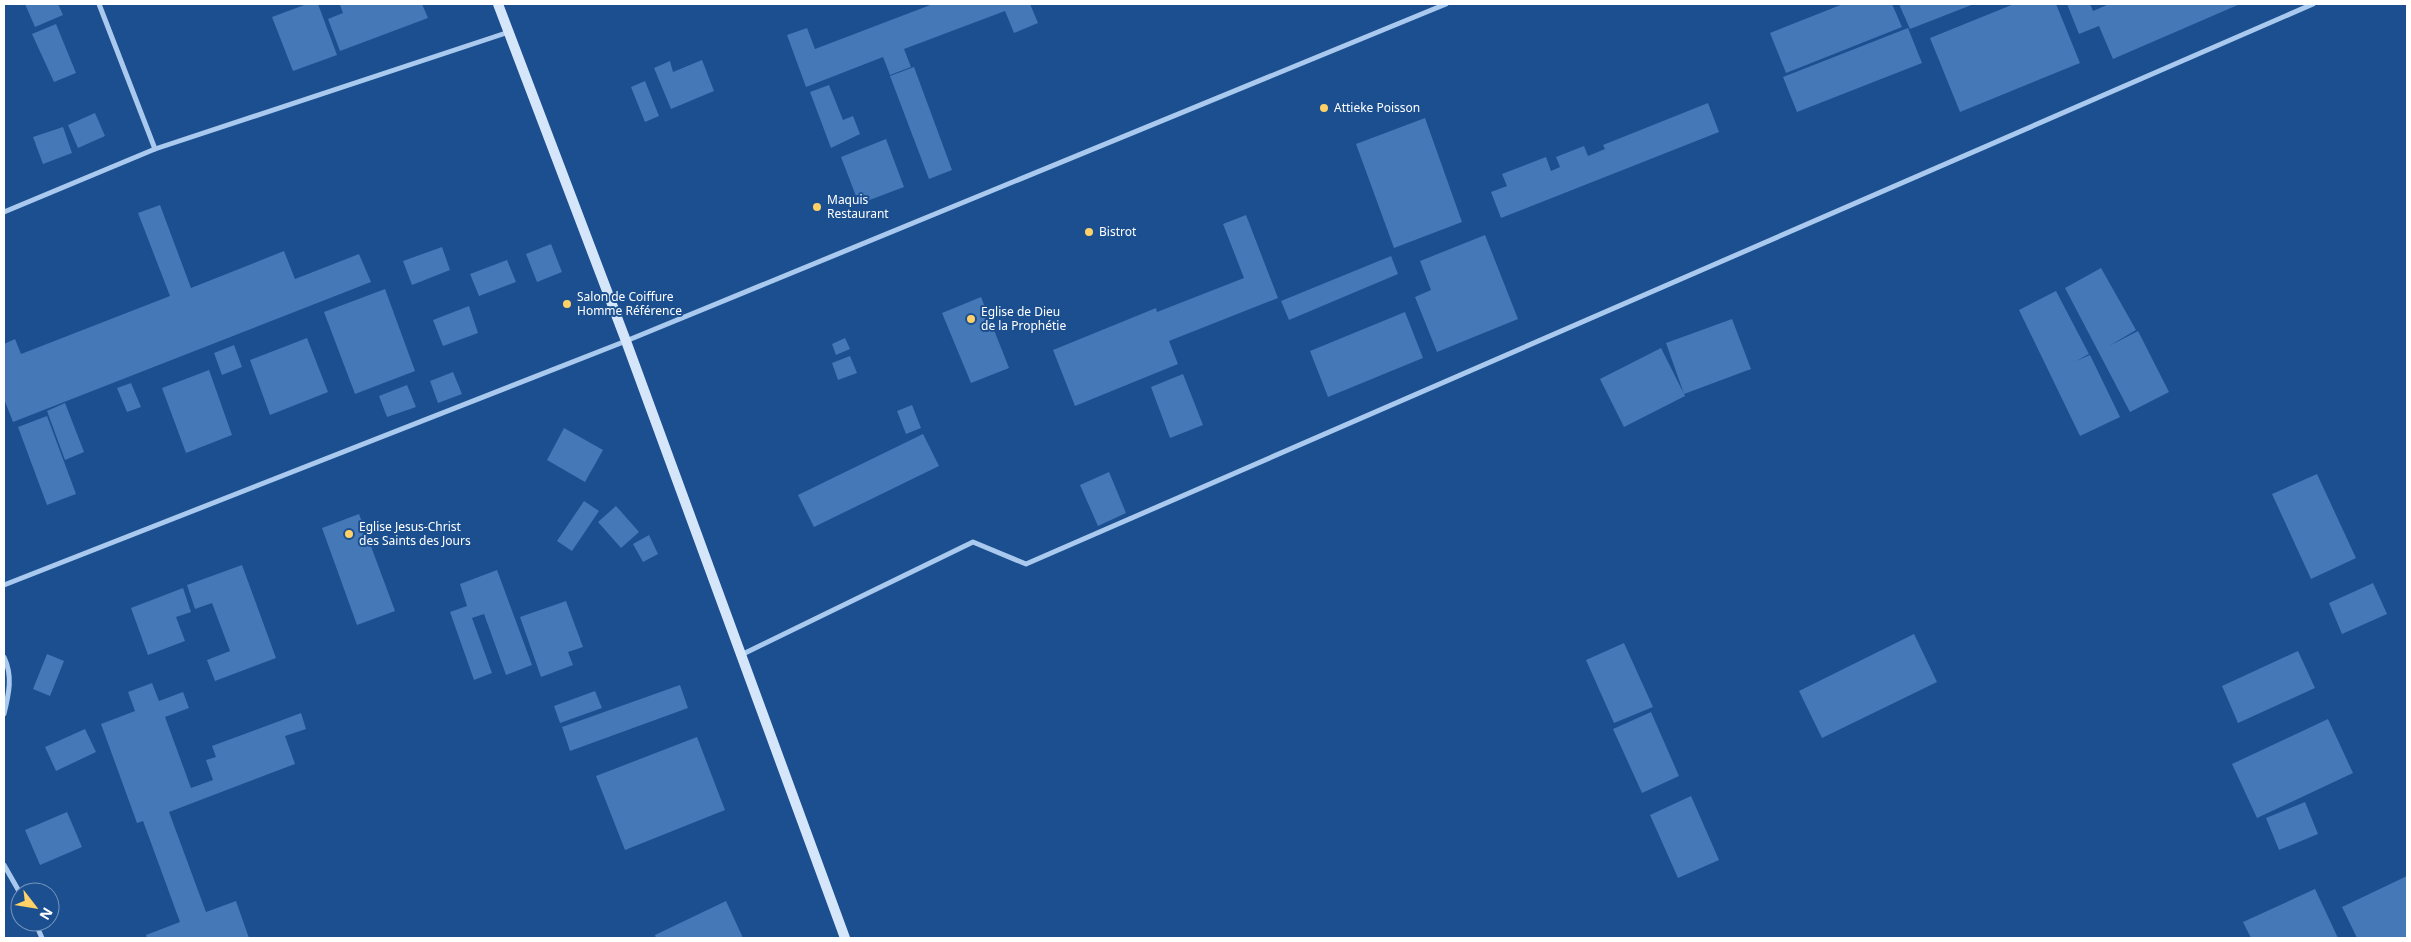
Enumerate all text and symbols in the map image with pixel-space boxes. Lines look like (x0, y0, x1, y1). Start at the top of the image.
place label: Attieke Poisson (1334, 99, 1420, 116)
marker: Attieke Poisson (1318, 102, 1330, 114)
place label: Maquis Restaurant (827, 191, 889, 222)
marker: Maquis Restaurant (811, 201, 823, 213)
place label: Bistrot (1099, 223, 1137, 240)
marker: Bistrot (1083, 226, 1095, 238)
place label: Salon de Coiffure Homme Référence (577, 288, 682, 319)
marker: Salon de Coiffure Homme Référence (561, 298, 573, 310)
place label: Eglise de Dieu de la Prophétie (981, 303, 1066, 334)
marker: Eglise de Dieu de la Prophétie (965, 313, 977, 325)
place label: Eglise Jesus-Christ des Saints des Jours (359, 518, 471, 549)
marker: Eglise Jesus-Christ des Saints des Jours (343, 528, 355, 540)
north arrow (10, 882, 60, 932)
text: N (35, 904, 58, 924)

